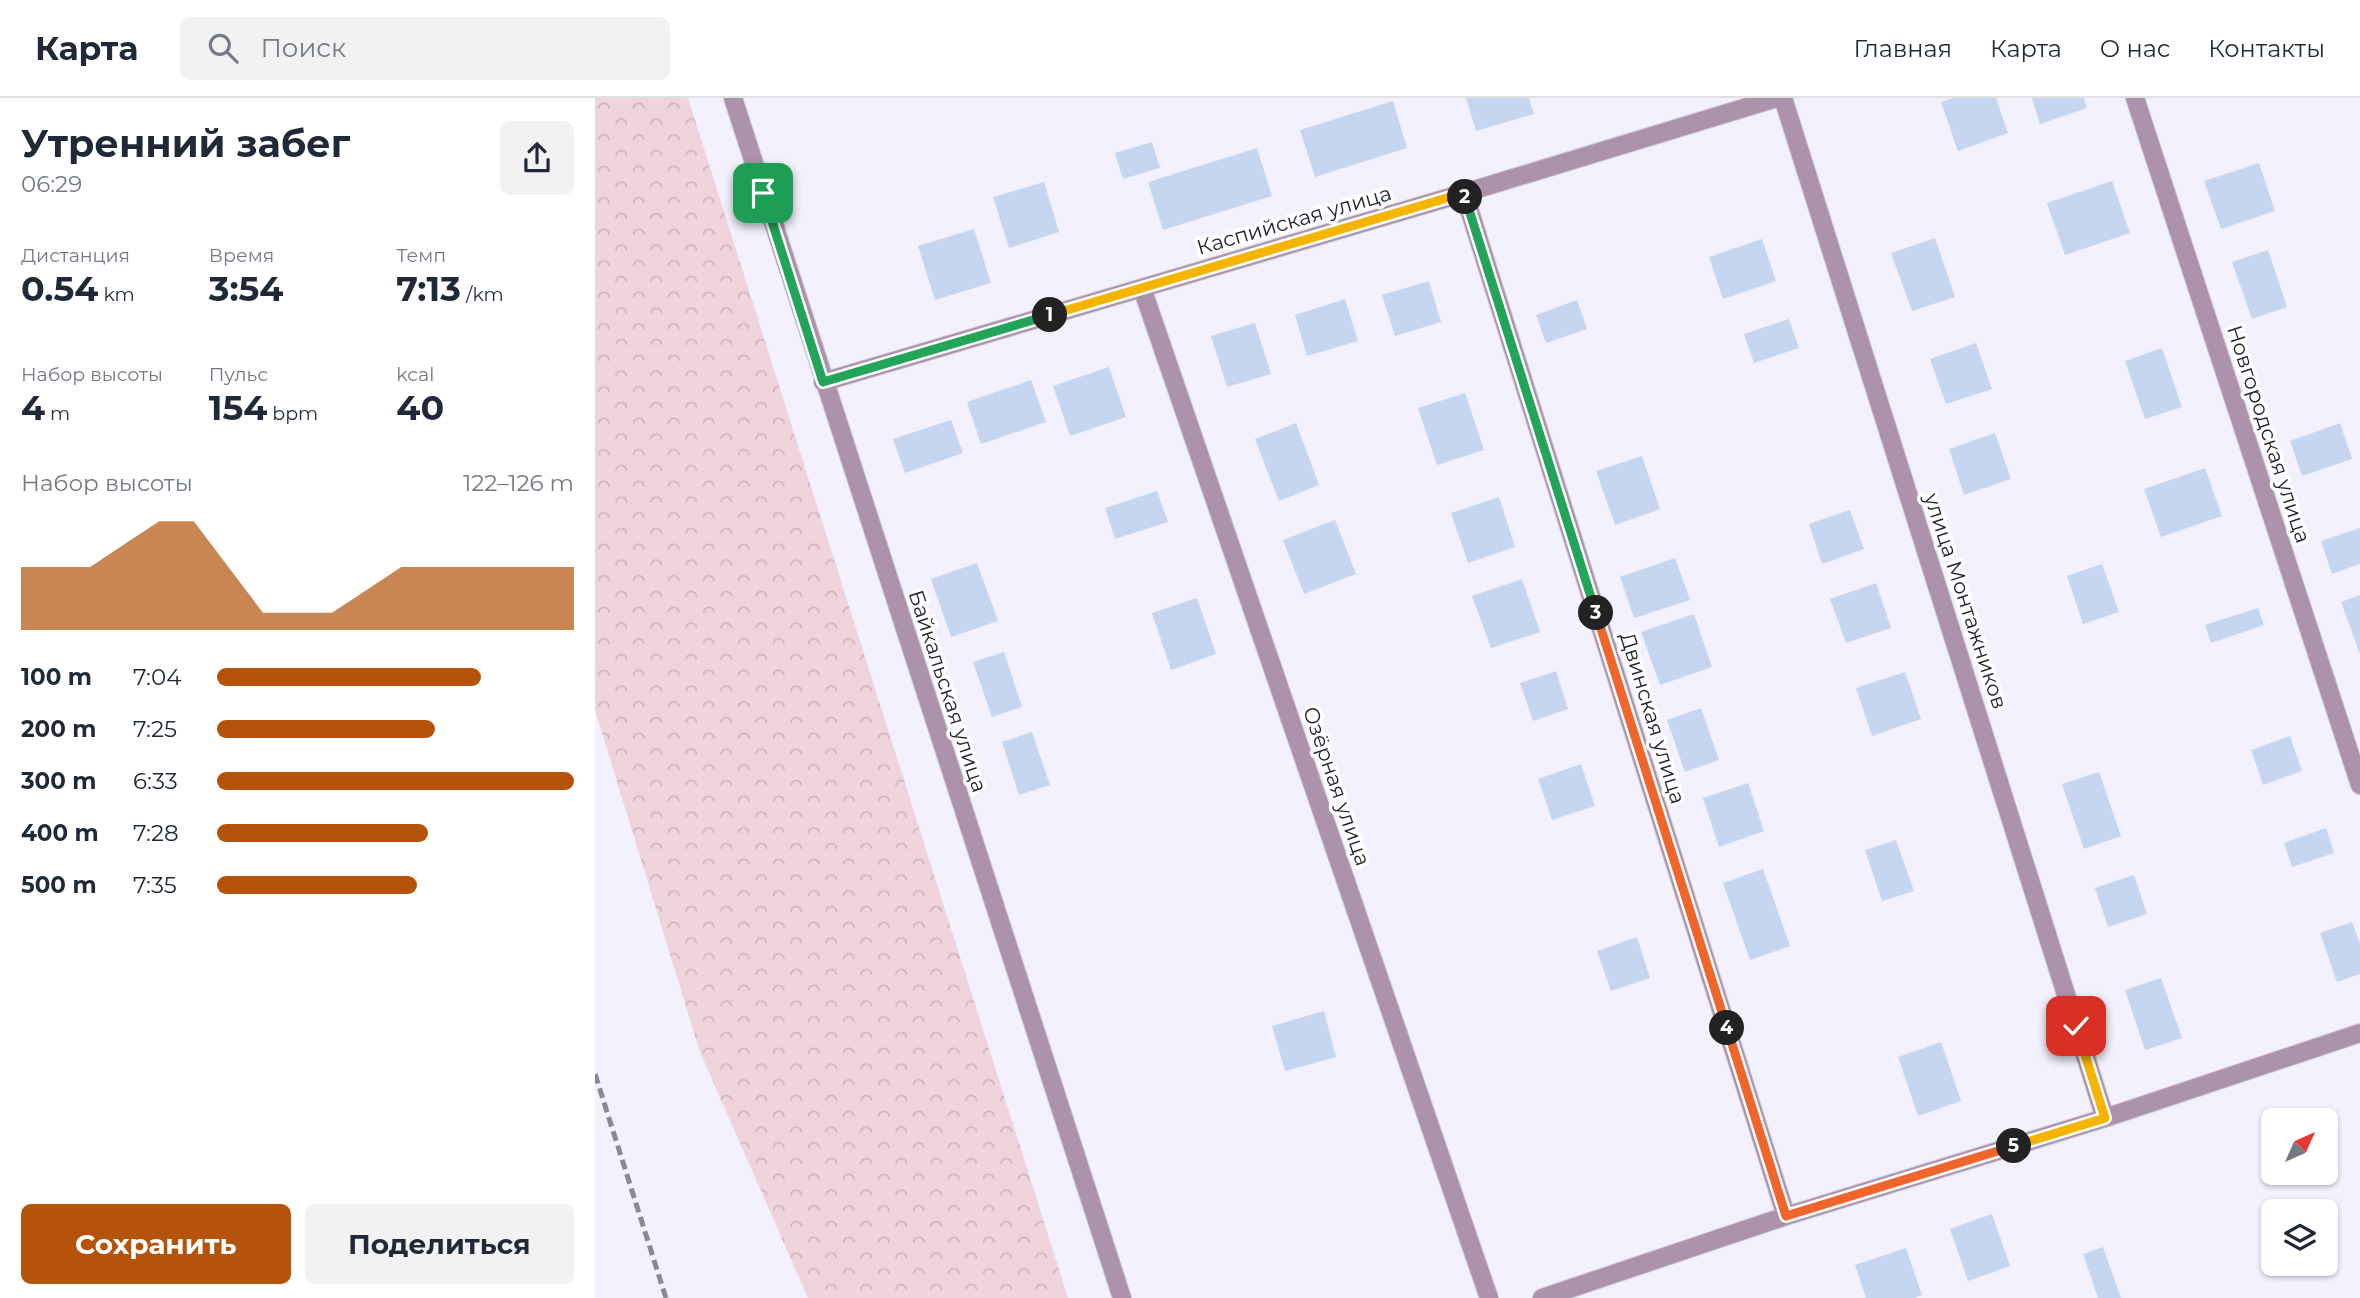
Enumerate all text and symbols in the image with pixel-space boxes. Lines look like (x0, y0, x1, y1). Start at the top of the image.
search box (180, 17, 670, 80)
text: Карта (35, 28, 138, 68)
icon: search (204, 29, 242, 67)
text: Поиск (260, 32, 346, 64)
text: Главная (1854, 34, 1952, 63)
text: Карта (1990, 34, 2062, 63)
text: О нас (2100, 34, 2170, 63)
text: Контакты (2208, 34, 2325, 63)
text: Утренний забег (21, 120, 350, 167)
button: share (500, 121, 574, 195)
pin (733, 163, 793, 223)
text: 06:29 (21, 170, 82, 198)
icon: arrive (744, 174, 782, 212)
street label: Каспийская улица (1194, 180, 1394, 260)
pin: 2 (1447, 180, 1483, 214)
text: 2 (1459, 185, 1470, 208)
text: Дистанция (21, 244, 130, 267)
text: Время (209, 244, 274, 267)
text: Темп (396, 244, 446, 267)
text: 0.54 (21, 267, 98, 310)
text: 3:54 (209, 267, 284, 310)
text: 7:13 (396, 267, 461, 310)
text: km (98, 283, 135, 306)
text: /km (461, 283, 504, 306)
pin: 1 (1033, 298, 1067, 332)
text: 1 (1046, 303, 1053, 326)
street label: Новгородская улица (2222, 322, 2316, 546)
text: Набор высоты (21, 363, 163, 386)
text: Пульс (209, 363, 268, 386)
text: kcal (396, 363, 434, 386)
text: 4 (21, 386, 45, 429)
text: 154 (209, 386, 267, 429)
text: 40 (396, 386, 444, 429)
text: m (45, 402, 70, 425)
text: bpm (267, 402, 318, 425)
text: Набор высоты (21, 469, 193, 497)
text: 122–126 m (463, 469, 574, 497)
street label: улица Монтажников (1919, 489, 2013, 712)
street label: Байкальская улица (903, 587, 993, 795)
pin: 3 (1579, 596, 1613, 630)
text: 3 (1590, 601, 1601, 624)
street label: Двинская улица (1615, 629, 1691, 807)
text: 100 m (21, 663, 92, 691)
text: 7:04 (133, 663, 181, 691)
street label: Озёрная улица (1298, 703, 1376, 869)
text: 200 m (21, 715, 96, 743)
text: 7:25 (133, 715, 177, 743)
text: 300 m (21, 767, 97, 795)
text: 6:33 (133, 767, 178, 795)
text: 400 m (21, 819, 99, 847)
text: 7:28 (133, 819, 179, 847)
text: 500 m (21, 871, 97, 899)
text: 7:35 (133, 871, 177, 899)
pin (2046, 996, 2106, 1056)
icon: check (2057, 1007, 2095, 1045)
pin: 4 (1709, 1010, 1745, 1046)
text: 4 (1720, 1016, 1733, 1039)
north arrow (2261, 1108, 2338, 1185)
map controls (2261, 1108, 2338, 1276)
pin: 5 (1997, 1128, 2031, 1164)
text: 5 (2008, 1134, 2019, 1157)
button: layers (2261, 1199, 2338, 1276)
button: Сохранить (21, 1204, 291, 1284)
button: Поделиться (305, 1204, 574, 1284)

